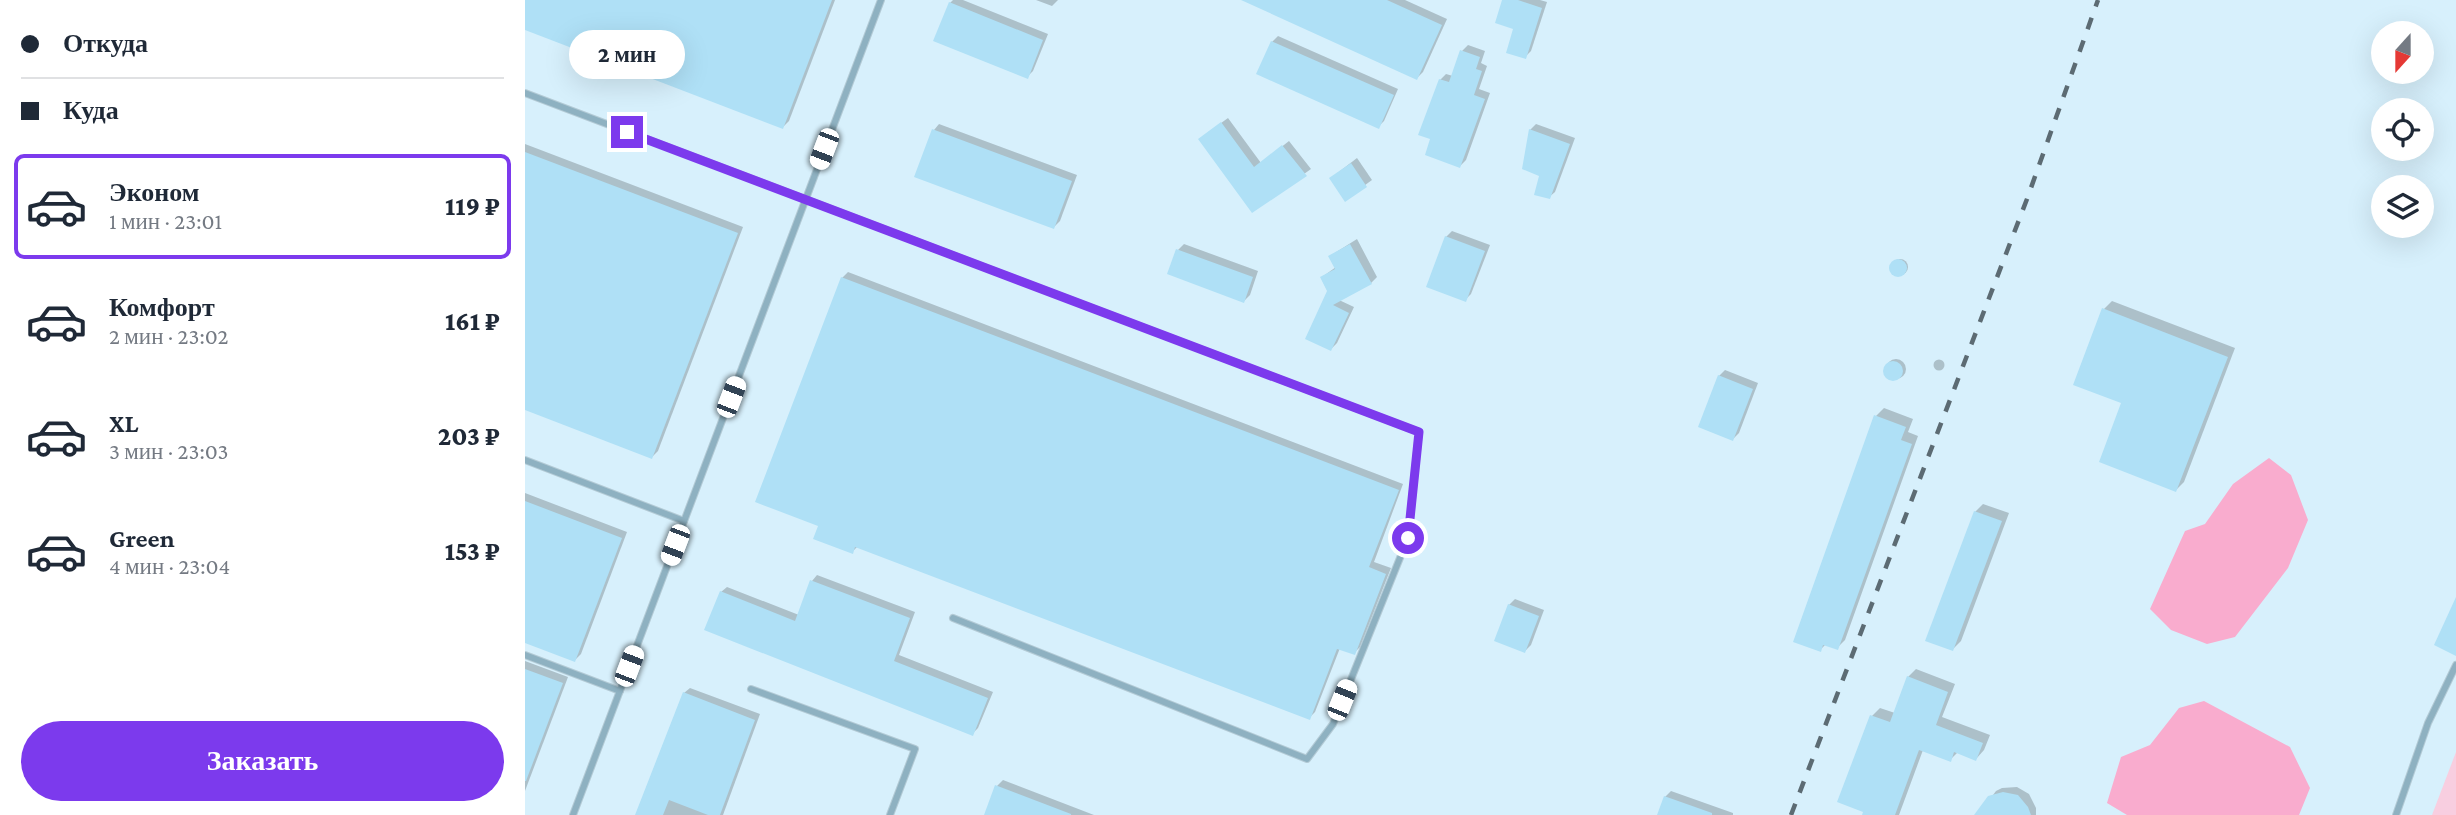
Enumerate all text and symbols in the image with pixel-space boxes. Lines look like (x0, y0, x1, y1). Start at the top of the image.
north arrow (2371, 21, 2434, 84)
map controls (2371, 21, 2434, 238)
text: Откуда (63, 29, 148, 58)
callout: 2 мин (569, 31, 685, 80)
text: 2 мин (598, 41, 656, 67)
text: Куда (63, 96, 119, 125)
button: locate (2371, 98, 2434, 161)
route end (611, 116, 643, 148)
car (807, 126, 842, 172)
icon: car (25, 175, 88, 238)
button: layers (2371, 175, 2434, 238)
text: Эконом (109, 178, 199, 207)
text: 119 ₽ (445, 192, 500, 221)
text: 1 мин · 23:01 (109, 208, 222, 234)
icon: car (25, 290, 88, 353)
text: Комфорт (109, 293, 215, 322)
text: 161 ₽ (445, 307, 500, 336)
text: 2 мин · 23:02 (109, 323, 228, 349)
car (714, 374, 749, 420)
icon: car (25, 405, 88, 468)
text: XL (109, 409, 138, 438)
text: 203 ₽ (438, 422, 500, 451)
text: 3 мин · 23:03 (109, 438, 228, 464)
icon: car (25, 520, 88, 583)
car (658, 522, 693, 568)
route start (1392, 522, 1424, 554)
text: Green (109, 524, 175, 553)
text: 153 ₽ (445, 537, 500, 566)
text: 4 мин · 23:04 (109, 553, 230, 579)
car (612, 643, 647, 689)
car (1325, 677, 1360, 723)
button: Заказать (21, 721, 504, 801)

